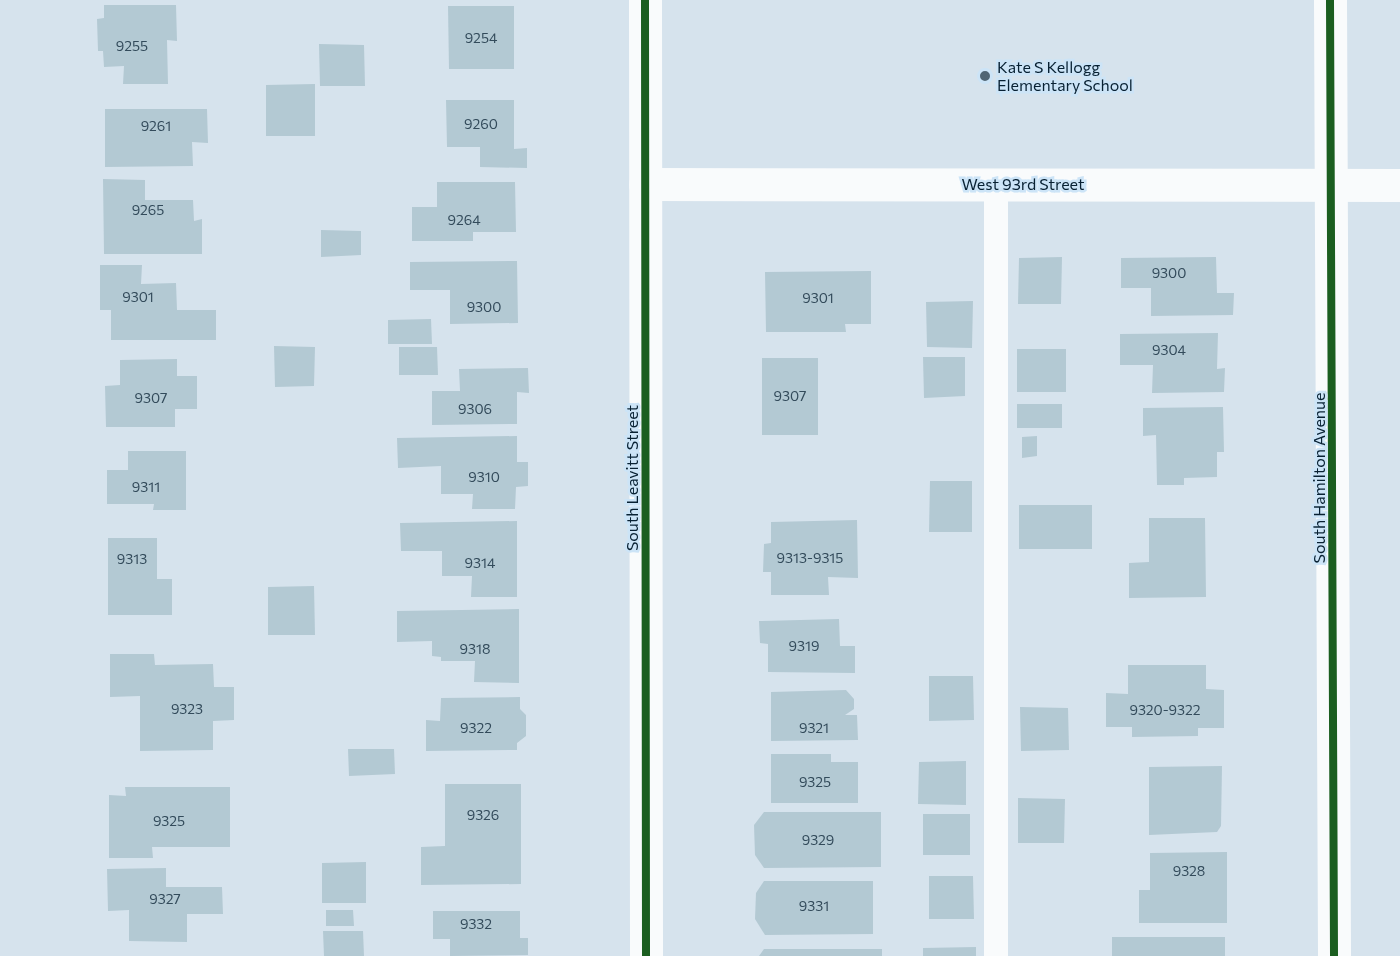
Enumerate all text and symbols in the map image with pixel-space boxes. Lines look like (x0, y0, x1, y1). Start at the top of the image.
house number: 9254 (465, 30, 497, 46)
house number: 9255 (116, 38, 148, 54)
place label: Kate S Kellogg Elementary School (997, 57, 1133, 95)
marker: Kate S Kellogg Elementary School (978, 69, 992, 83)
house number: 9260 (464, 116, 498, 132)
house number: 9261 (141, 118, 171, 134)
street label: West 93rd Street (962, 174, 1084, 194)
house number: 9265 (132, 202, 164, 218)
house number: 9264 (447, 212, 481, 228)
house number: 9300 (1152, 265, 1186, 281)
house number: 9301 (122, 289, 154, 305)
house number: 9301 (802, 290, 834, 306)
house number: 9300 (467, 299, 501, 315)
house number: 9304 (1152, 342, 1186, 358)
house number: 9307 (774, 388, 806, 404)
house number: 9307 (135, 390, 167, 406)
street label: South Hamilton Avenue (1309, 393, 1329, 563)
house number: 9306 (458, 401, 492, 417)
street label: South Leavitt Street (622, 405, 642, 551)
house number: 9310 (468, 469, 500, 485)
house number: 9311 (132, 479, 160, 495)
house number: 9313-9315 (777, 550, 843, 566)
house number: 9313 (117, 551, 147, 567)
house number: 9314 (465, 555, 495, 571)
house number: 9319 (789, 638, 819, 654)
house number: 9318 (460, 641, 490, 657)
house number: 9323 (171, 701, 203, 717)
house number: 9320-9322 (1129, 702, 1201, 718)
house number: 9322 (460, 720, 492, 736)
house number: 9321 (799, 720, 829, 736)
house number: 9325 (799, 774, 831, 790)
house number: 9326 (467, 807, 499, 823)
house number: 9325 (153, 813, 185, 829)
house number: 9329 (802, 832, 834, 848)
house number: 9328 (1173, 863, 1205, 879)
house number: 9327 (149, 891, 181, 907)
house number: 9331 (799, 898, 829, 914)
house number: 9332 (460, 916, 492, 932)

